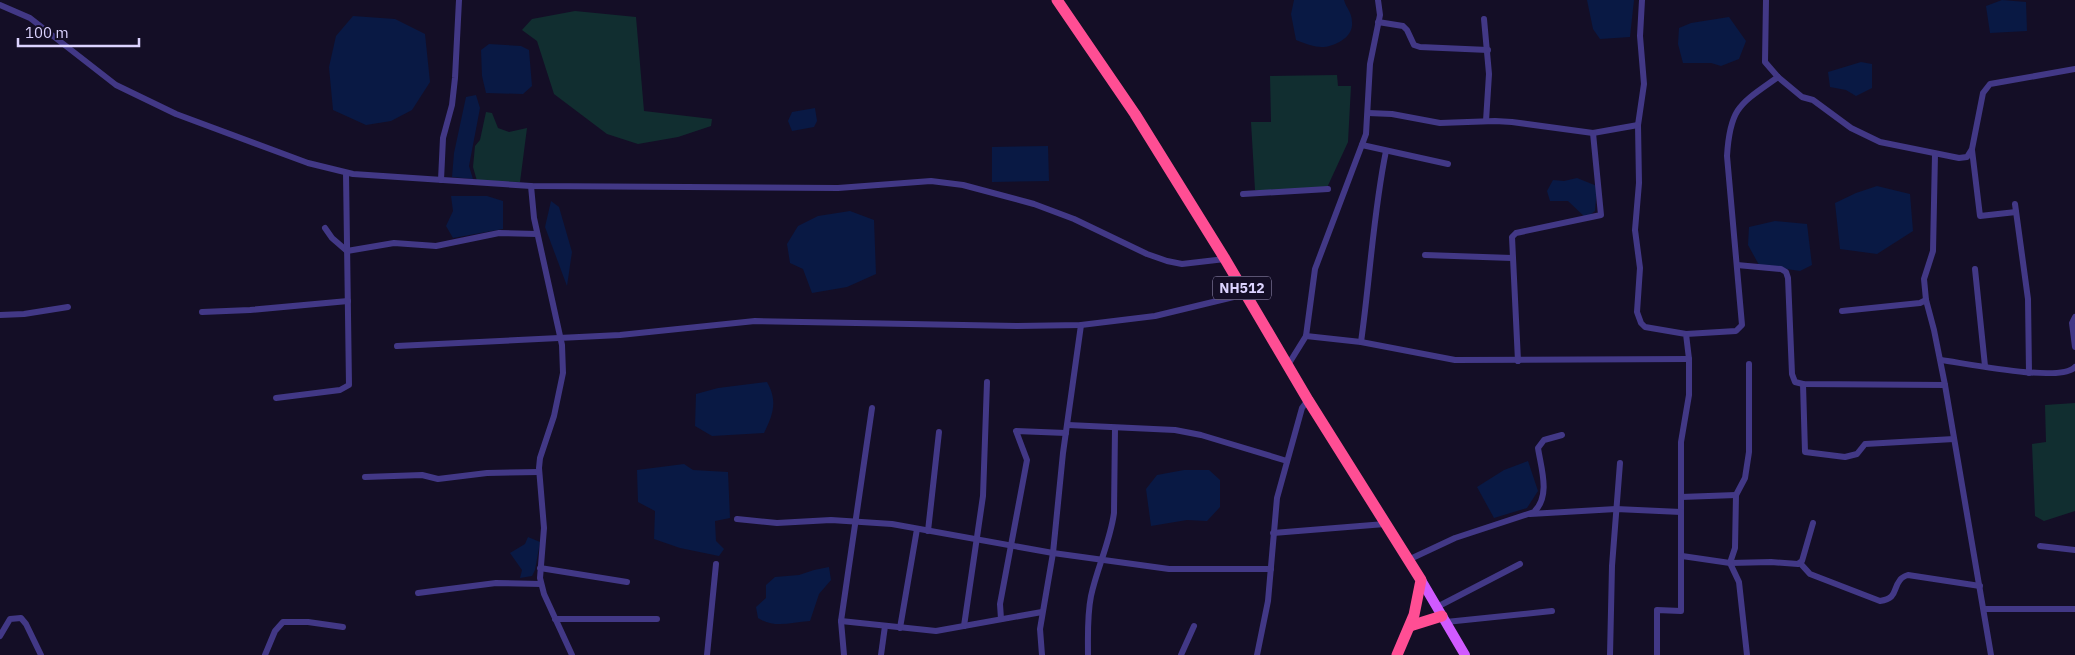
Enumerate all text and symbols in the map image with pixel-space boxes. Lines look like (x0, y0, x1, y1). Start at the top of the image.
scale bar (18, 15, 139, 47)
text: 100 m (25, 23, 69, 42)
road number: NH512 (1213, 276, 1271, 300)

